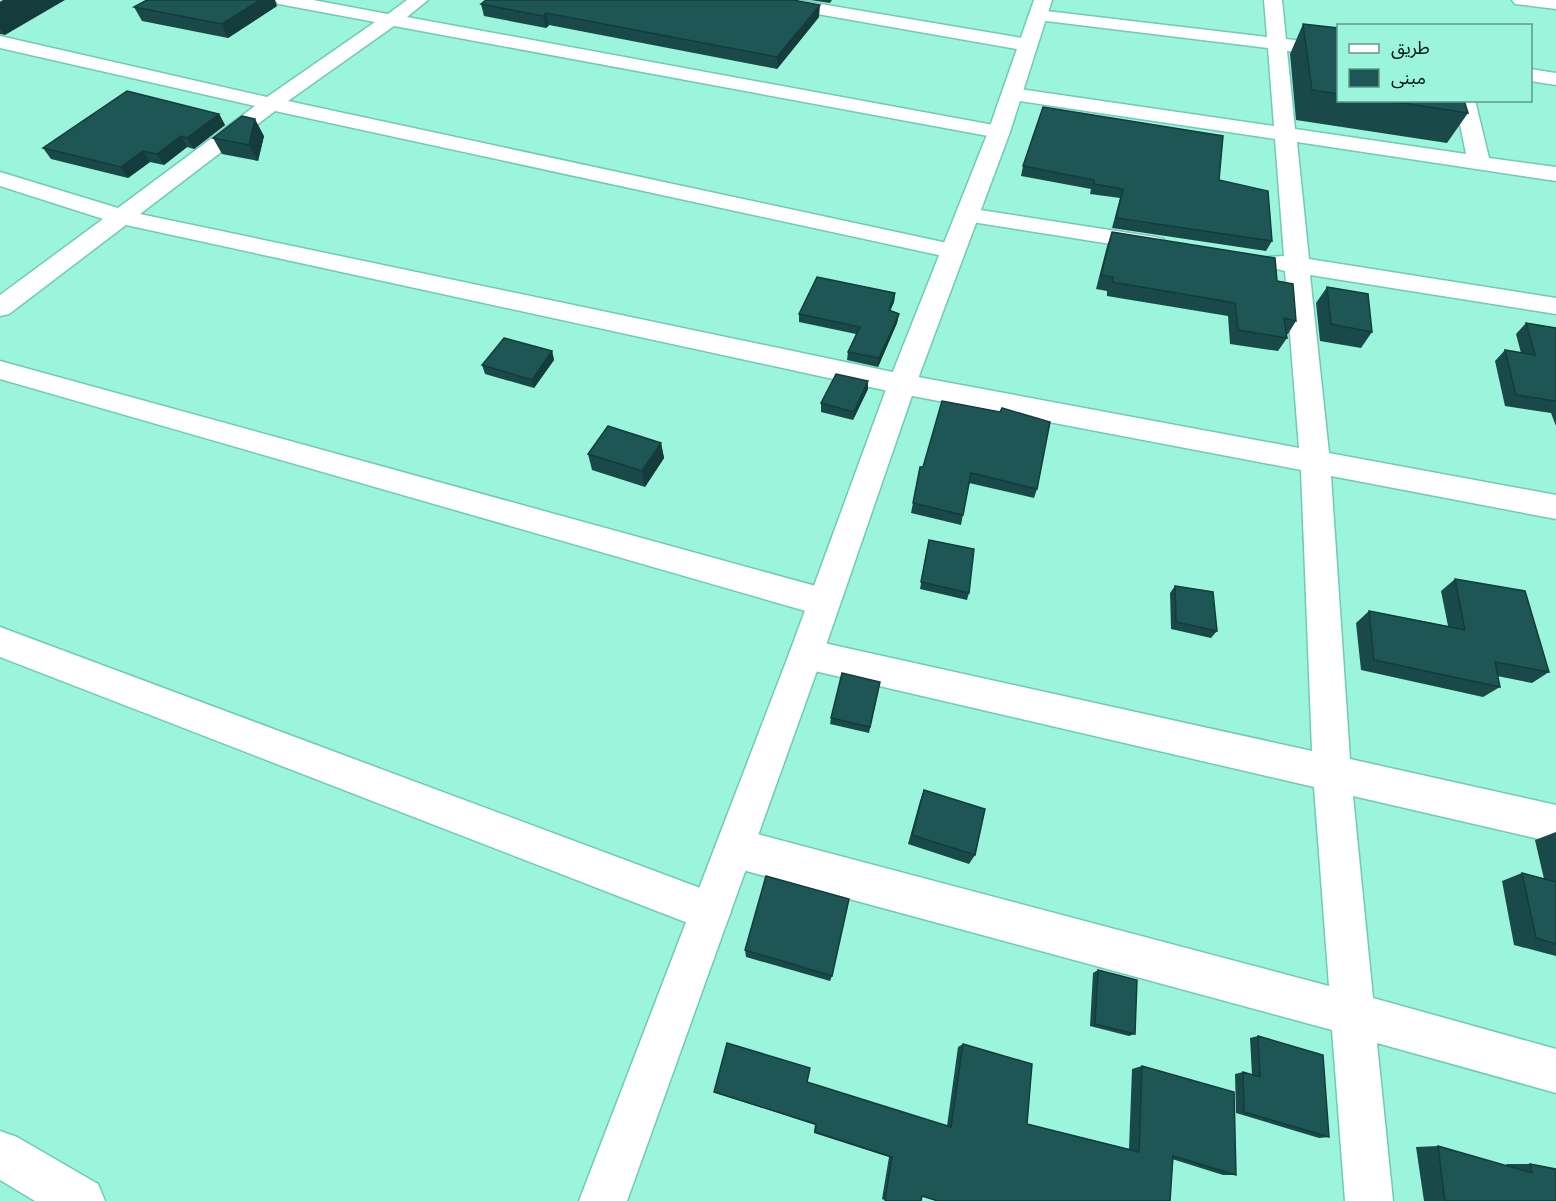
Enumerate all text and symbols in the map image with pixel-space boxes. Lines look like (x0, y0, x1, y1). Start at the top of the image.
legend (1337, 24, 1532, 102)
text: طريق (1391, 36, 1430, 59)
text: مبنى (1391, 66, 1426, 89)

